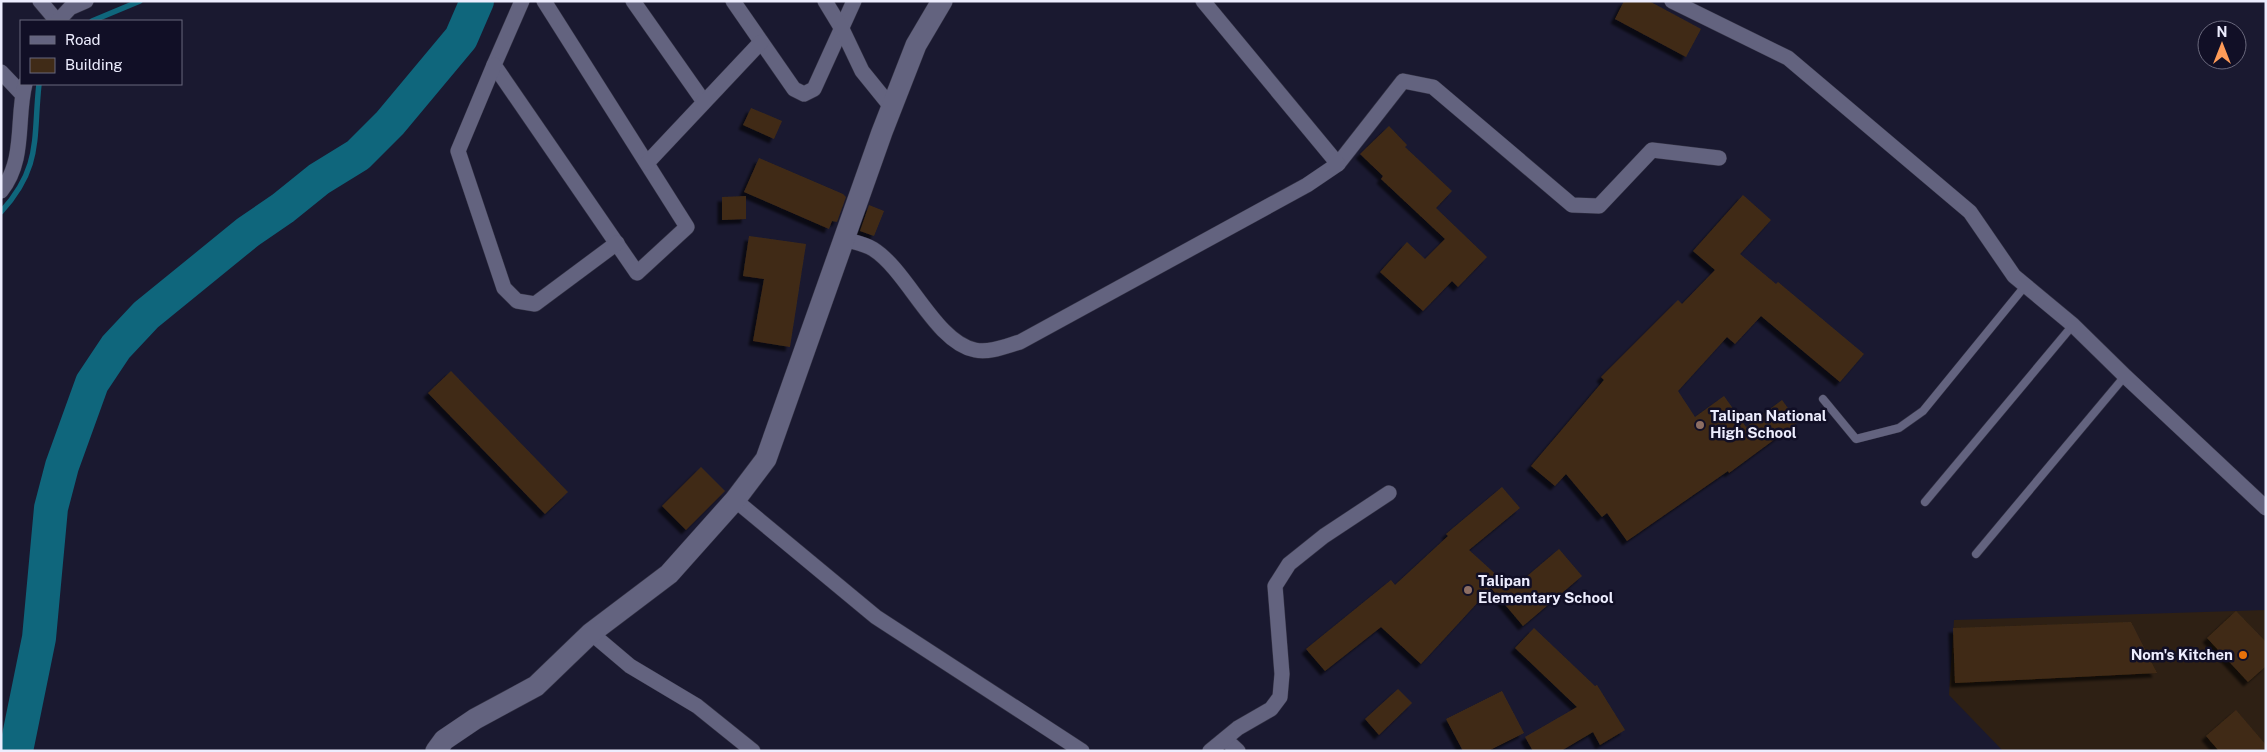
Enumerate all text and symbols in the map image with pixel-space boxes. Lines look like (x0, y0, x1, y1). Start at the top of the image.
legend (20, 20, 182, 85)
north arrow (2197, 20, 2247, 70)
text: N (2217, 24, 2227, 40)
text: Road (65, 31, 101, 48)
text: Building (65, 56, 123, 73)
place label: Talipan National High School (1710, 407, 1827, 441)
marker: Talipan National High School (1694, 419, 1706, 431)
place label: Talipan Elementary School (1478, 572, 1614, 606)
marker: Talipan Elementary School (1462, 584, 1474, 596)
place label: Nom's Kitchen (2131, 646, 2233, 663)
marker: Nom's Kitchen (2237, 649, 2249, 661)

